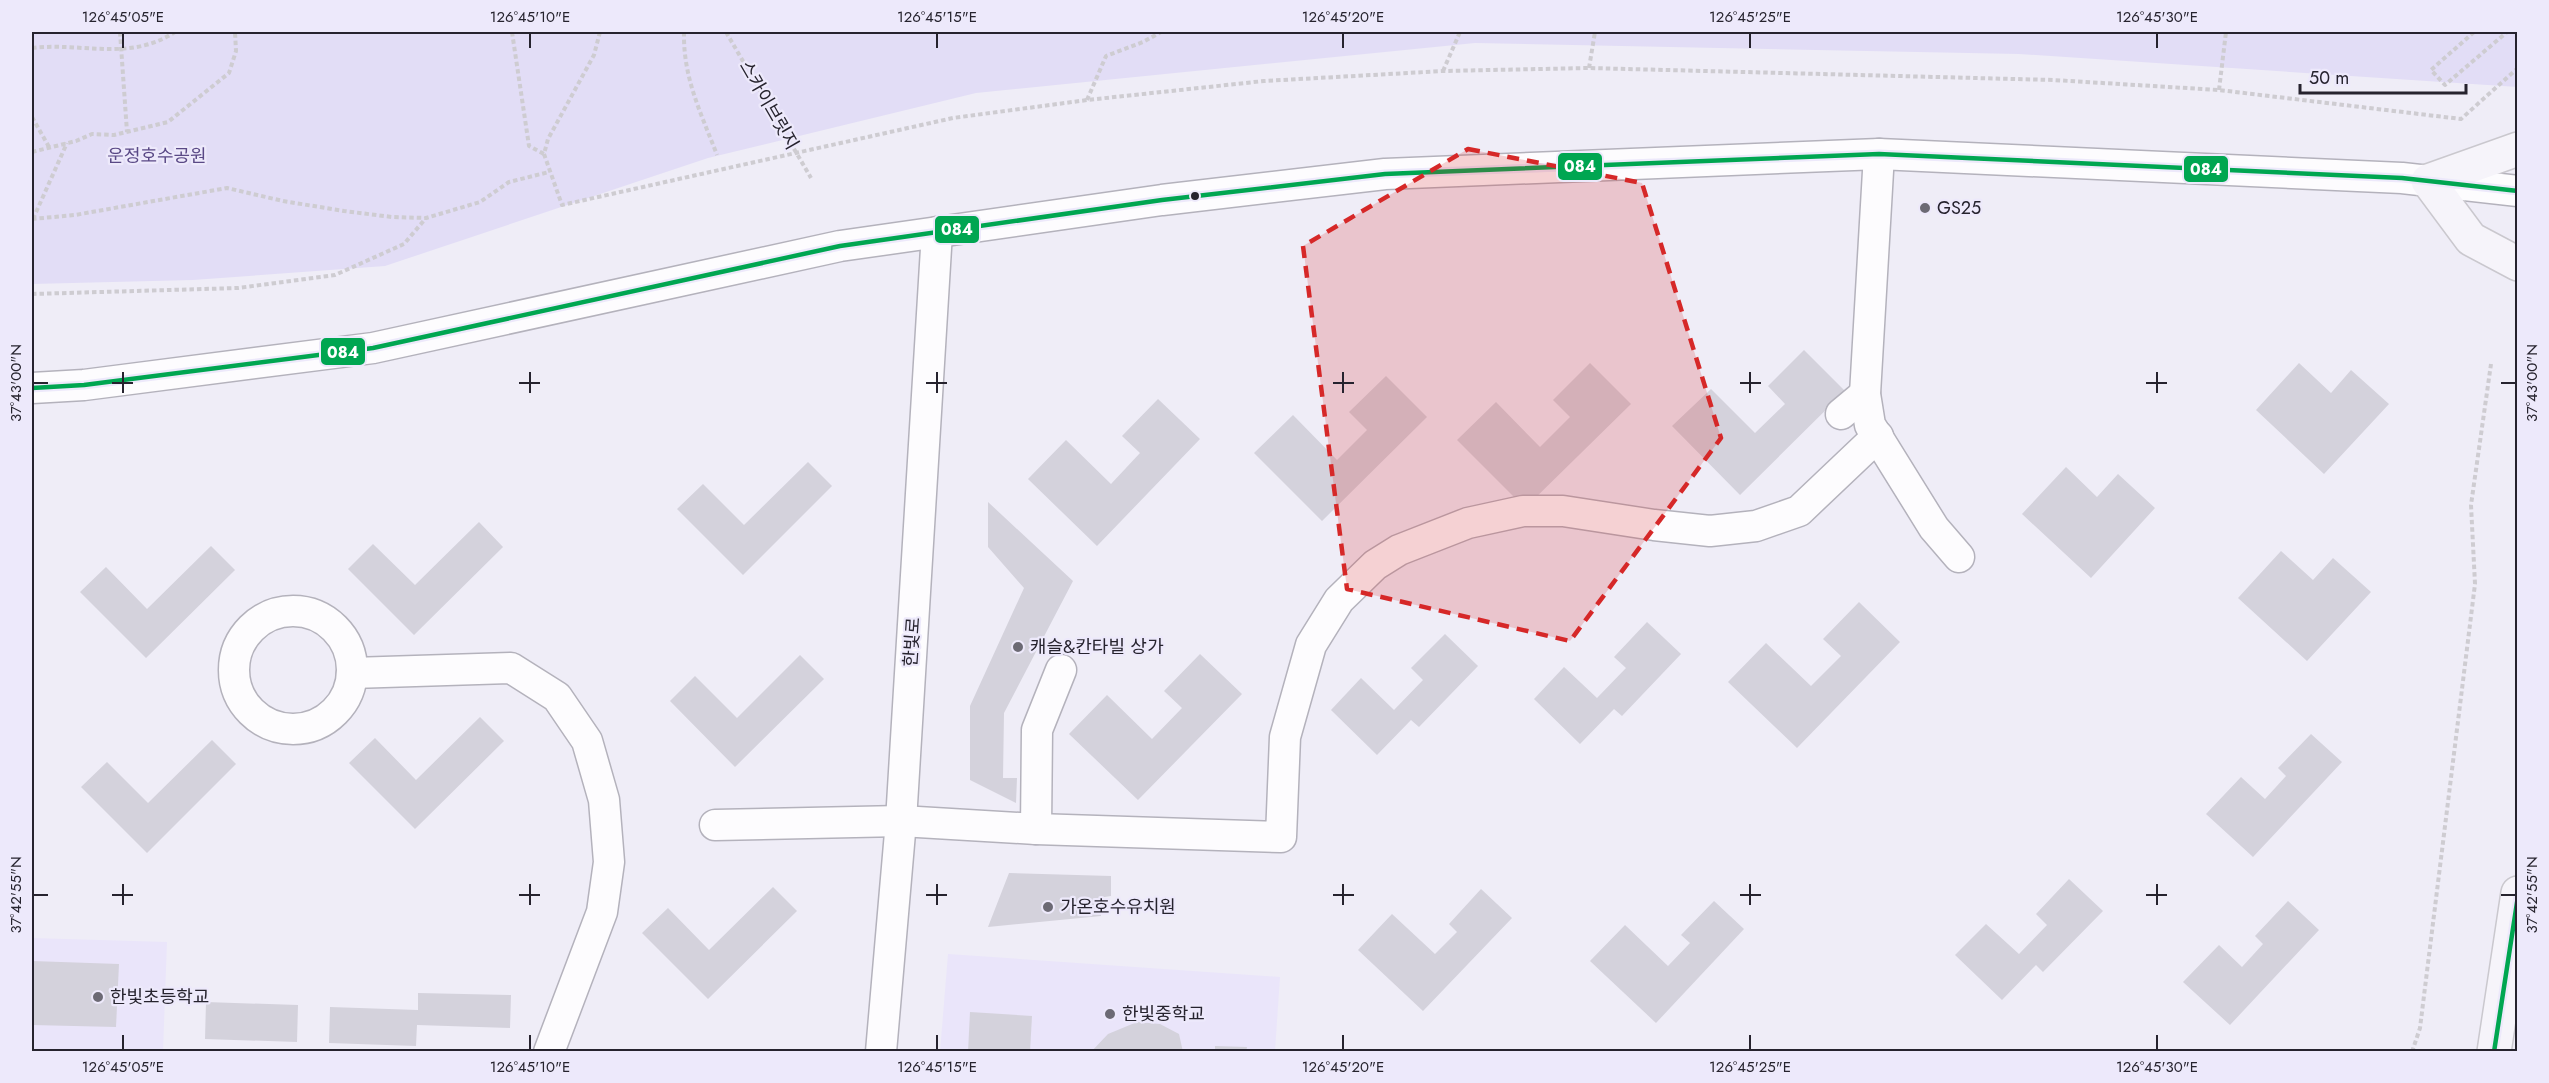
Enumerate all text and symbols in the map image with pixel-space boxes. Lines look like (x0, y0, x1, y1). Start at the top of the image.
text: 126°45'05"E (82, 6, 164, 28)
text: 126°45'10"E (490, 6, 570, 28)
text: 126°45'15"E (897, 6, 977, 28)
text: 126°45'20"E (1302, 6, 1384, 28)
text: 126°45'25"E (1709, 6, 1791, 28)
text: 126°45'30"E (2116, 6, 2198, 28)
street label: 스카이브릿지 (733, 55, 805, 155)
scale bar (2300, 57, 2466, 95)
text: 50 m (2309, 65, 2349, 91)
park label: 운정호수공원 (107, 143, 207, 169)
line badge: 084 (1557, 152, 1603, 181)
text: 084 (1564, 155, 1596, 178)
line badge: 084 (2183, 155, 2229, 183)
text: 084 (2190, 158, 2222, 181)
unlabelled marker (1189, 190, 1201, 202)
place label: GS25 (1937, 195, 1981, 221)
marker: GS25 (1918, 201, 1932, 215)
line badge: 084 (934, 215, 980, 244)
text: 084 (941, 218, 973, 241)
line badge: 084 (320, 337, 366, 366)
text: 084 (327, 341, 359, 364)
text: 37°43'00"N (5, 344, 27, 422)
text: 37°43'00"N (2521, 344, 2543, 422)
street label: 한빛로 (897, 616, 927, 668)
place label: 캐슬&칸타빌 상가 (1030, 634, 1164, 660)
marker: 캐슬&칸타빌 상가 (1011, 640, 1025, 654)
text: 37°42'55"N (5, 856, 27, 934)
text: 37°42'55"N (2521, 856, 2543, 934)
place label: 가온호수유치원 (1060, 894, 1176, 920)
marker: 가온호수유치원 (1041, 900, 1055, 914)
place label: 한빛초등학교 (110, 984, 209, 1010)
marker: 한빛초등학교 (91, 990, 105, 1004)
place label: 한빛중학교 (1122, 1001, 1205, 1027)
marker: 한빛중학교 (1103, 1007, 1117, 1021)
text: 126°45'05"E (82, 1056, 164, 1078)
text: 126°45'10"E (490, 1056, 570, 1078)
text: 126°45'15"E (897, 1056, 977, 1078)
text: 126°45'20"E (1302, 1056, 1384, 1078)
text: 126°45'25"E (1709, 1056, 1791, 1078)
text: 126°45'30"E (2116, 1056, 2198, 1078)

